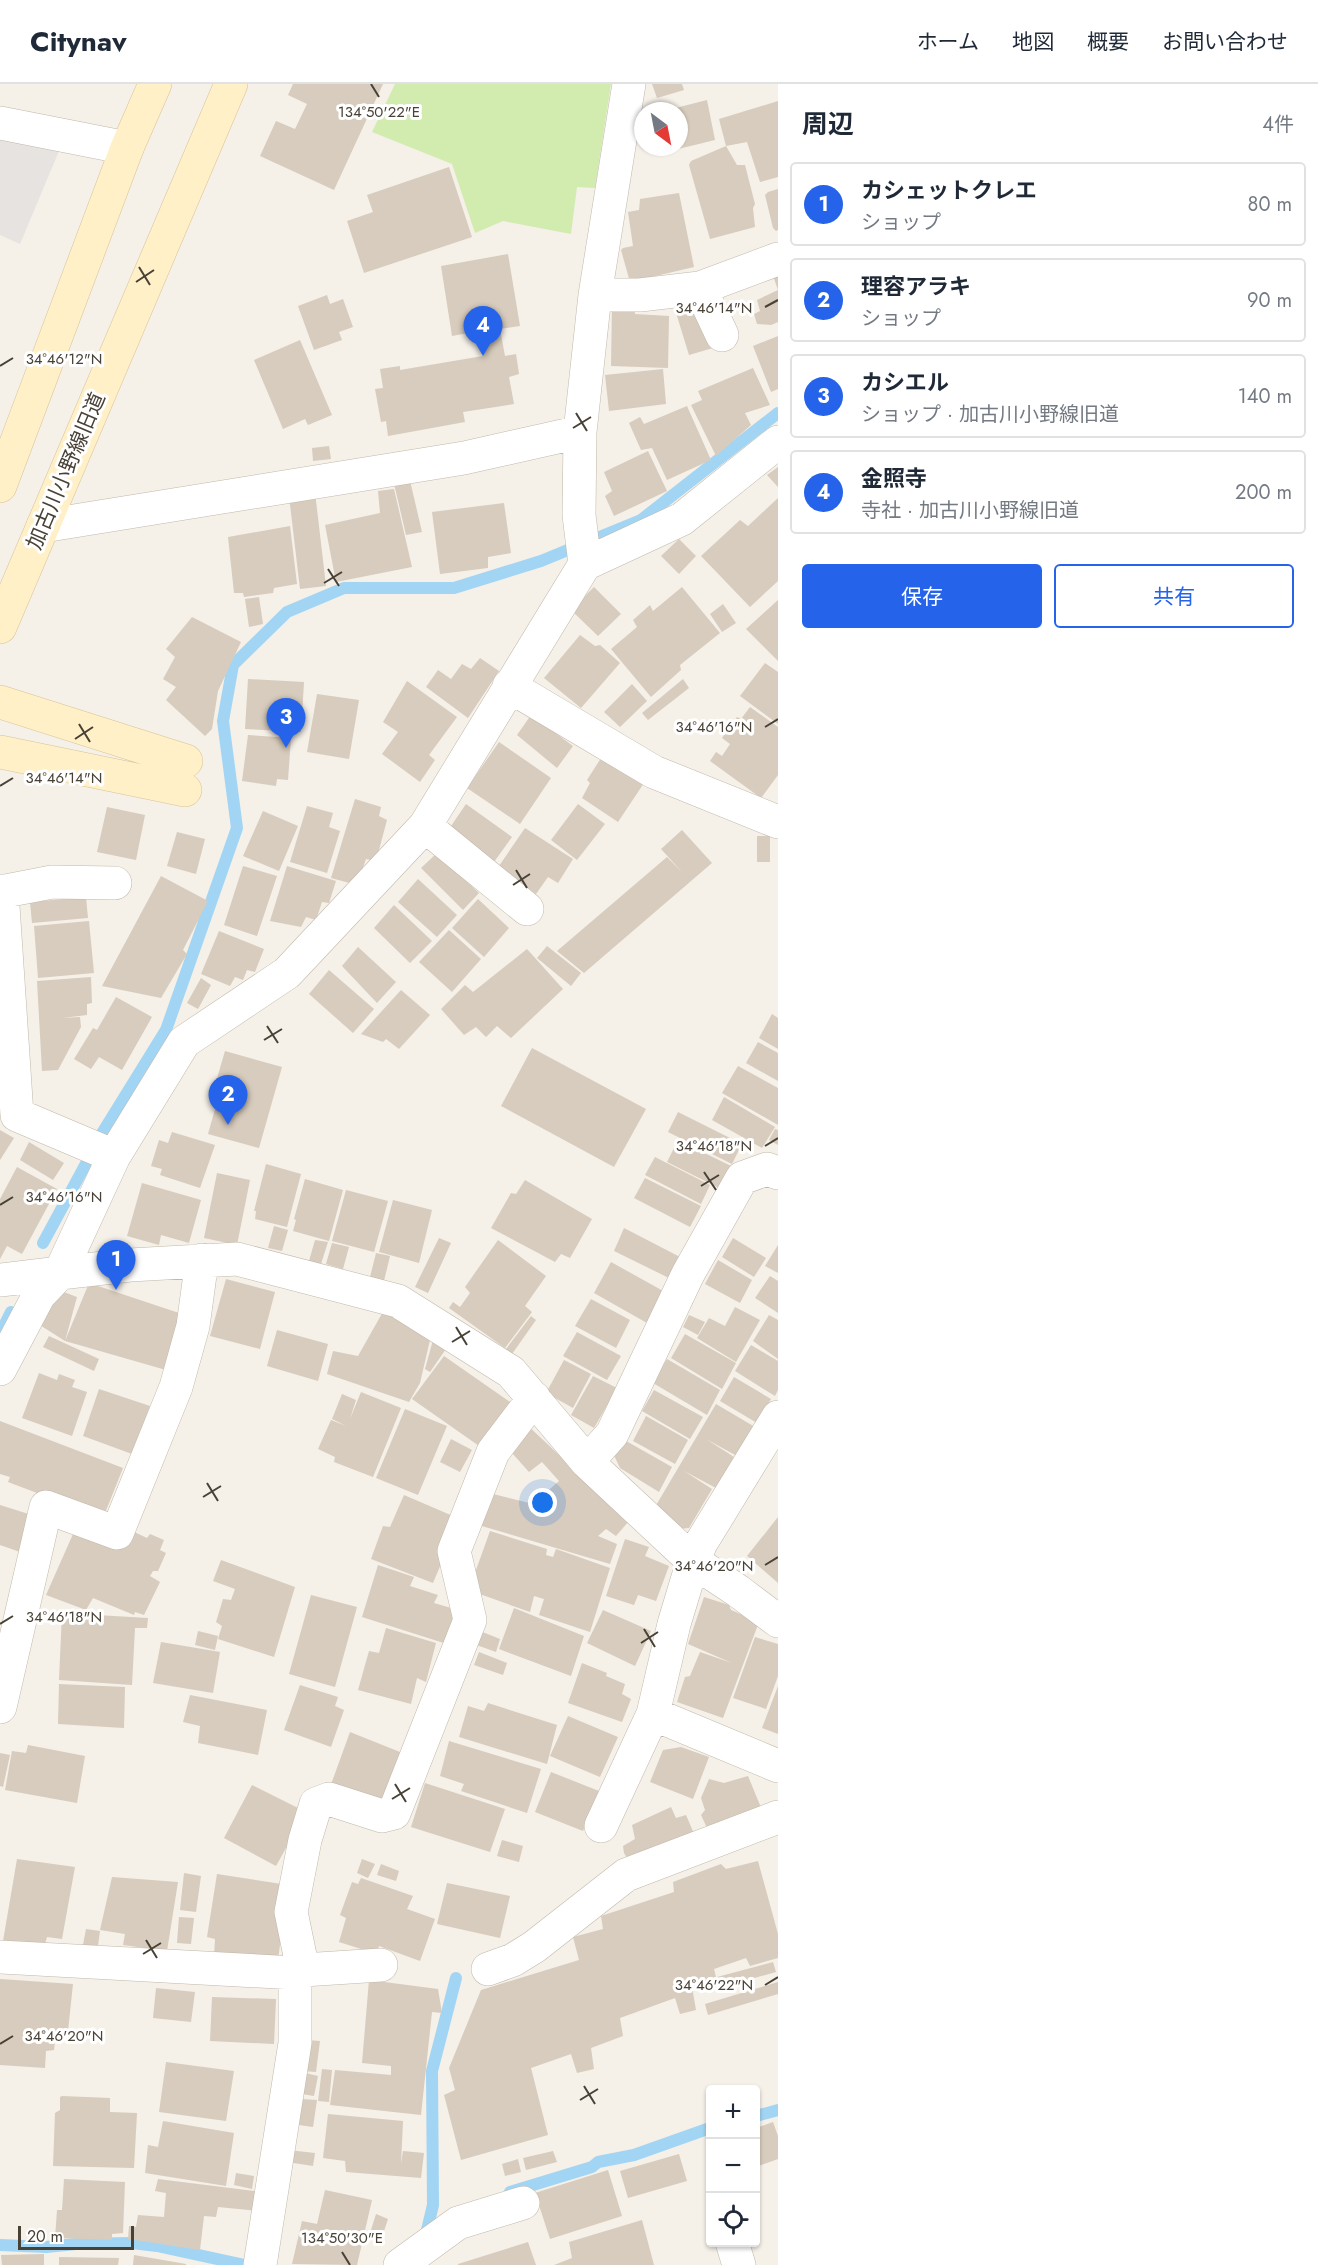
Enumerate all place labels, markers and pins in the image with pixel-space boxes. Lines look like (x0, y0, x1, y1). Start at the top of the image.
pin: 4 (464, 306, 502, 356)
pin: 3 (266, 698, 306, 748)
pin: 2 (208, 1076, 248, 1125)
pin: 1 (96, 1240, 136, 1290)

